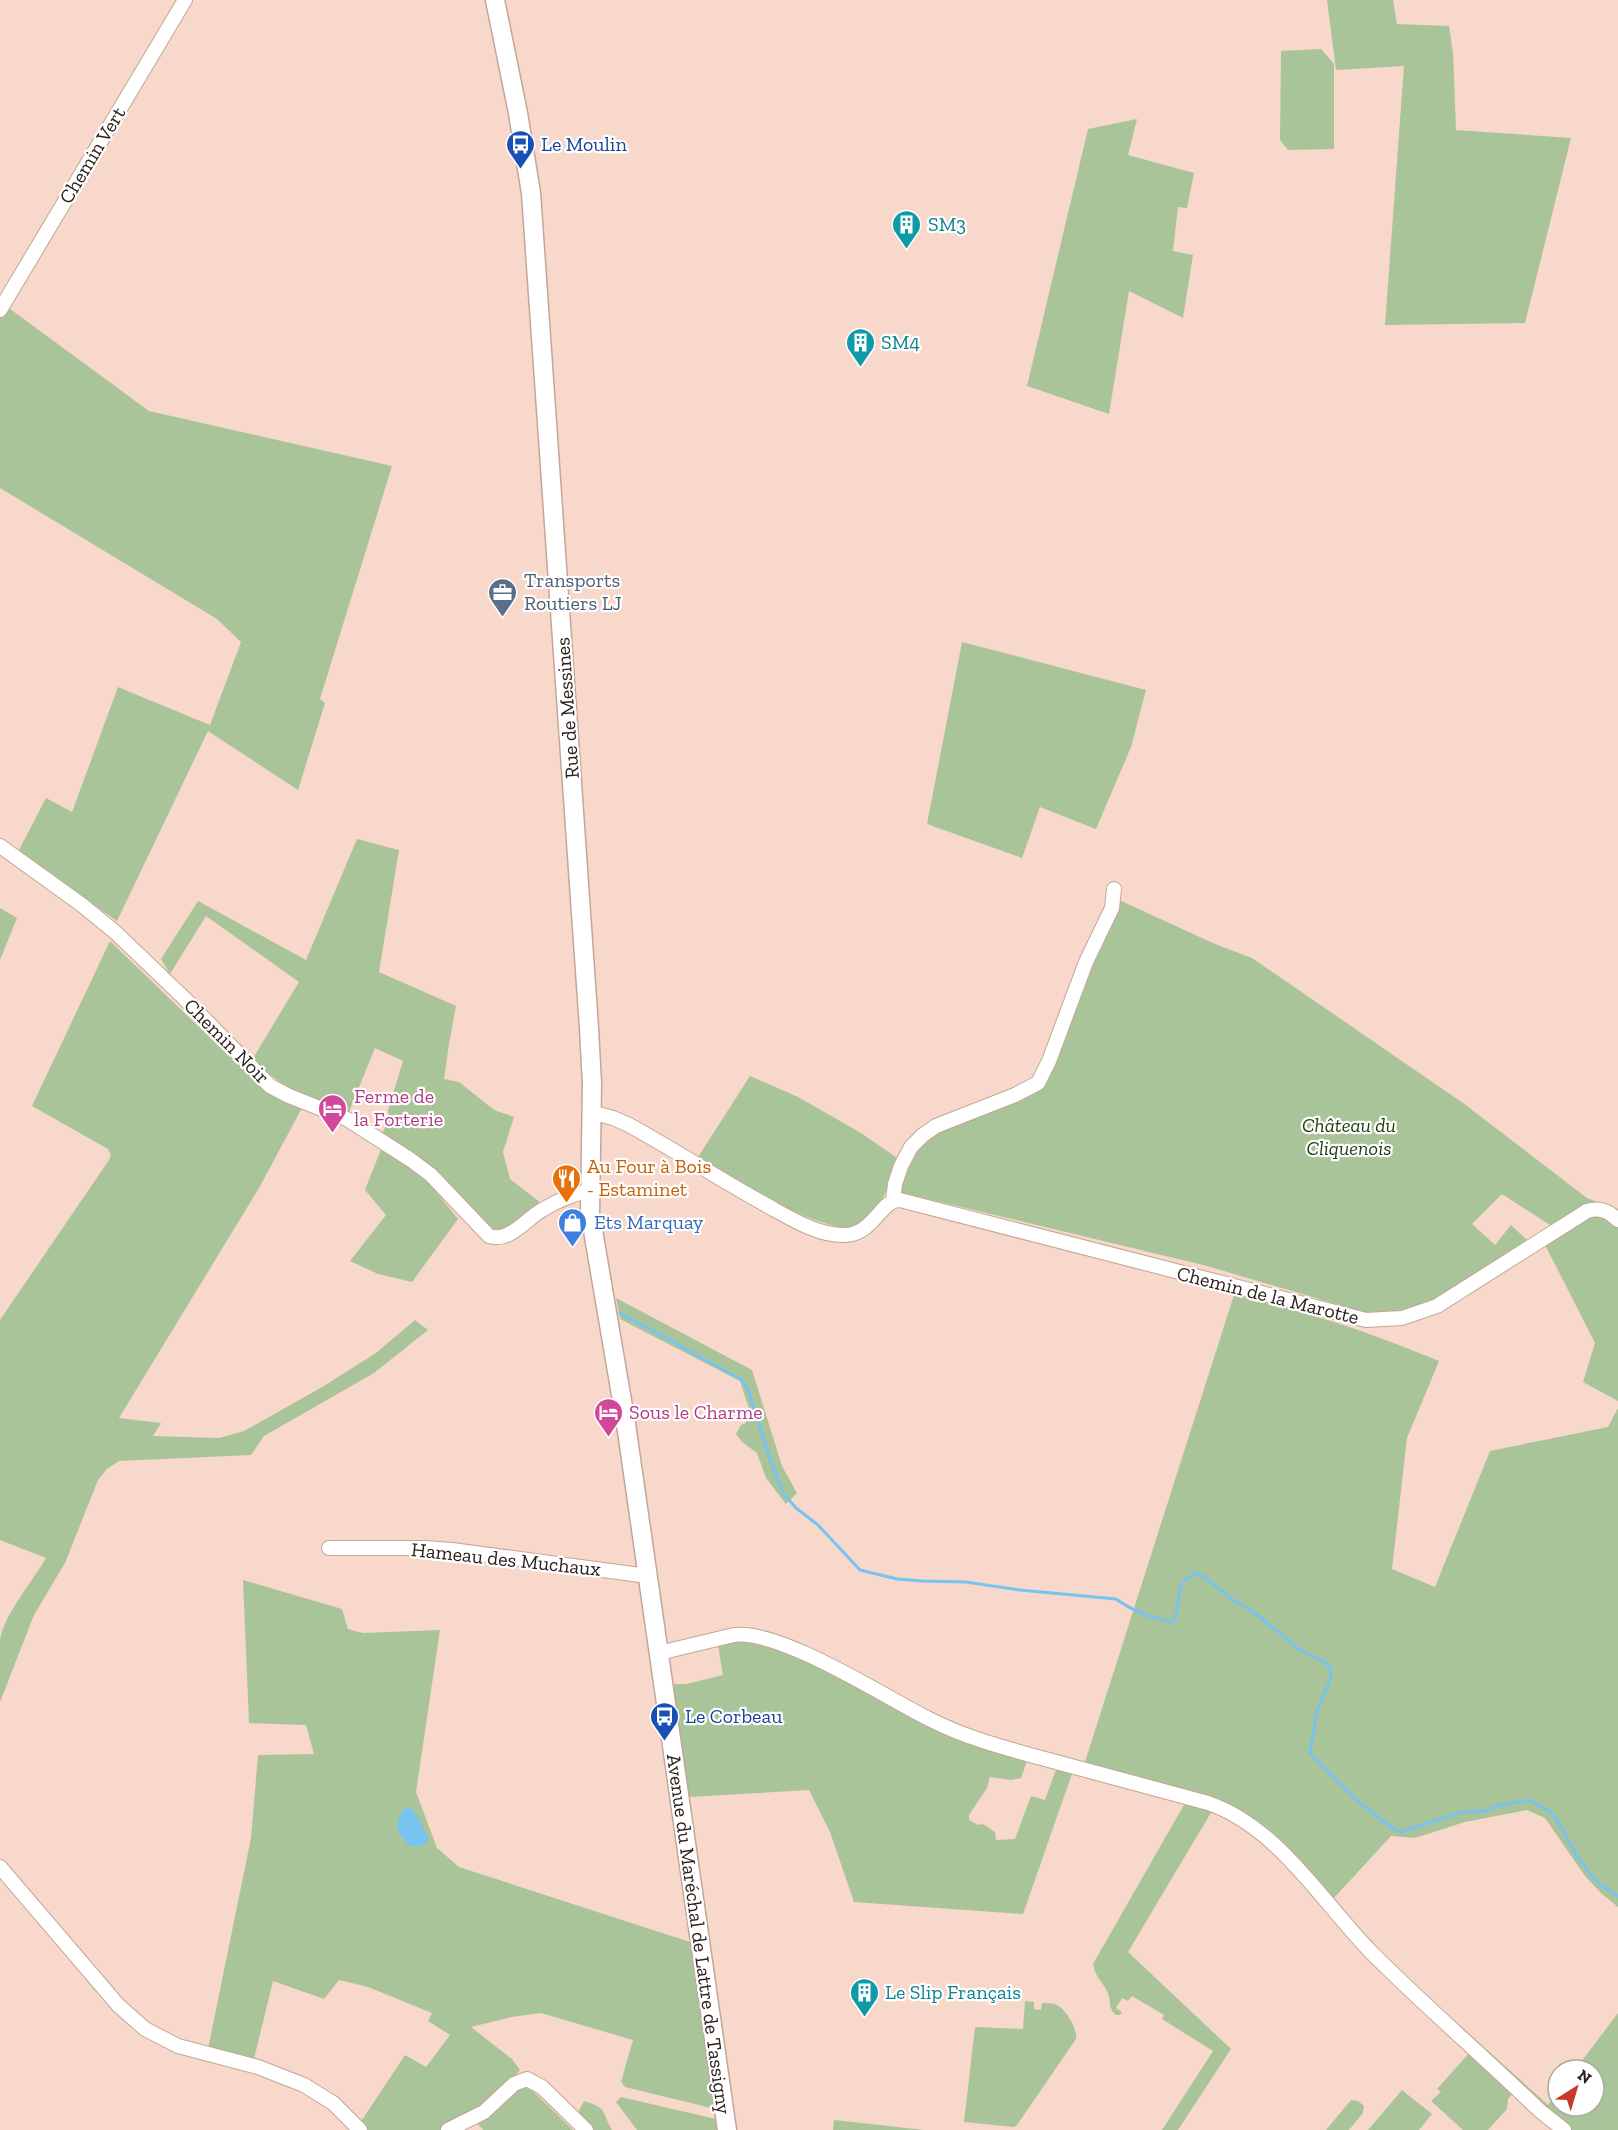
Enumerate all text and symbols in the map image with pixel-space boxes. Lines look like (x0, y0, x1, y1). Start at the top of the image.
street label: Chemin Vert (54, 102, 131, 208)
bus stop icon: Le Moulin (504, 128, 536, 170)
place label: Le Moulin (541, 132, 627, 156)
building icon: SM3 (891, 208, 923, 250)
place label: SM3 (928, 212, 966, 236)
building icon: SM4 (844, 326, 876, 368)
place label: SM4 (881, 330, 920, 354)
place label: Transports Routiers LJ (524, 568, 622, 615)
office icon: Transports Routiers LJ (487, 576, 519, 618)
street label: Rue de Messines (550, 636, 584, 780)
street label: Chemin Noir (179, 993, 275, 1089)
place label: Ferme de la Forterie (354, 1084, 443, 1131)
hotel icon: Ferme de la Forterie (317, 1092, 349, 1134)
park label: Château du Cliquenois (1302, 1113, 1396, 1160)
place label: Au Four à Bois - Estaminet (587, 1154, 711, 1201)
restaurant icon: Au Four à Bois - Estaminet (550, 1162, 582, 1204)
shop icon: Ets Marquay (557, 1206, 589, 1248)
place label: Ets Marquay (594, 1210, 704, 1234)
street label: Chemin de la Marotte (1174, 1261, 1362, 1329)
hotel icon: Sous le Charme (592, 1396, 624, 1438)
place label: Sous le Charme (629, 1400, 763, 1424)
street label: Hameau des Muchaux (410, 1537, 602, 1581)
bus stop icon: Le Corbeau (648, 1700, 680, 1742)
place label: Le Corbeau (685, 1704, 782, 1728)
street label: Avenue du Maréchal de Lattre de Tassigny (662, 1752, 736, 2116)
building icon: Le Slip Français (848, 1976, 880, 2018)
place label: Le Slip Français (885, 1980, 1021, 2004)
north arrow (1546, 2058, 1606, 2118)
text: N (1574, 2065, 1595, 2088)

